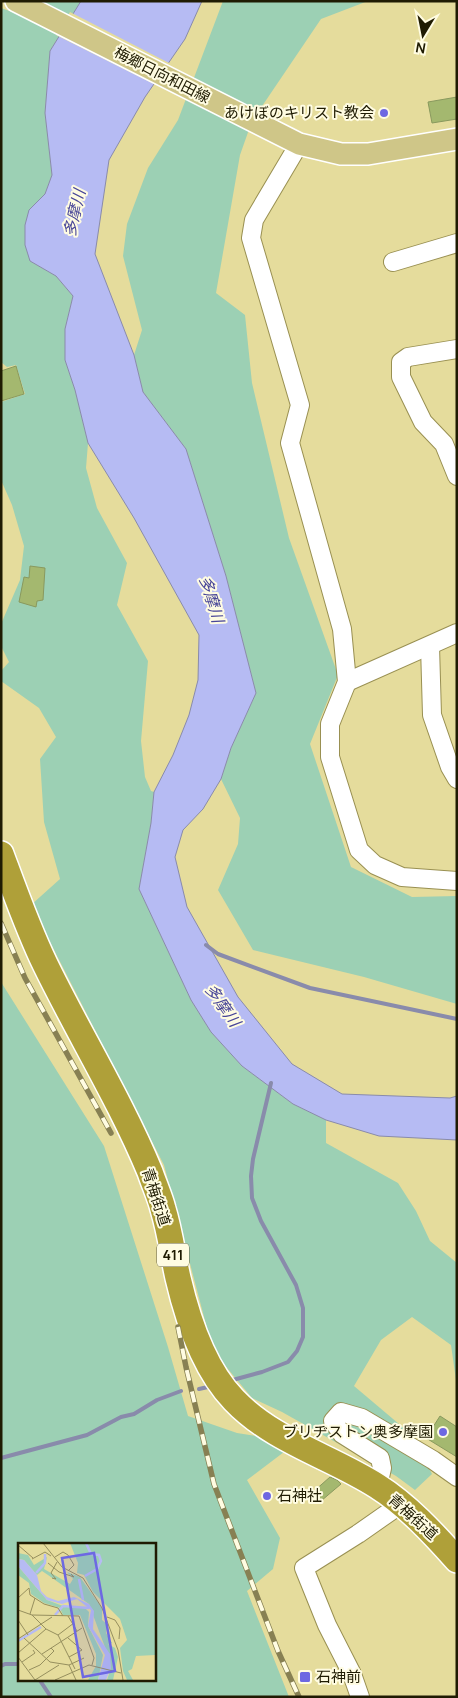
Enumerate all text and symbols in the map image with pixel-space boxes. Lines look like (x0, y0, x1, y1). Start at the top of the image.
north arrow (398, 10, 448, 60)
text: N (414, 38, 427, 59)
street label: 梅郷日向和田線 (111, 41, 214, 108)
place label: あけぼのキリスト教会 (224, 102, 374, 123)
marker: あけぼのキリスト教会 (378, 107, 390, 119)
water label: 多摩川 (58, 185, 91, 239)
water label: 多摩川 (194, 573, 230, 627)
water label: 多摩川 (200, 979, 247, 1033)
street label: 青梅街道 (137, 1165, 176, 1229)
road number: 411 (157, 1244, 189, 1266)
place label: ブリヂストン奥多摩園 (283, 1421, 433, 1442)
marker: ブリヂストン奥多摩園 (437, 1426, 449, 1438)
place label: 石神社 (277, 1485, 322, 1506)
street label: 青梅街道 (384, 1489, 443, 1545)
marker: 石神社 (261, 1490, 273, 1502)
inset map (18, 1543, 155, 1680)
place label: 石神前 (316, 1666, 361, 1687)
marker: 石神前 (298, 1670, 312, 1684)

